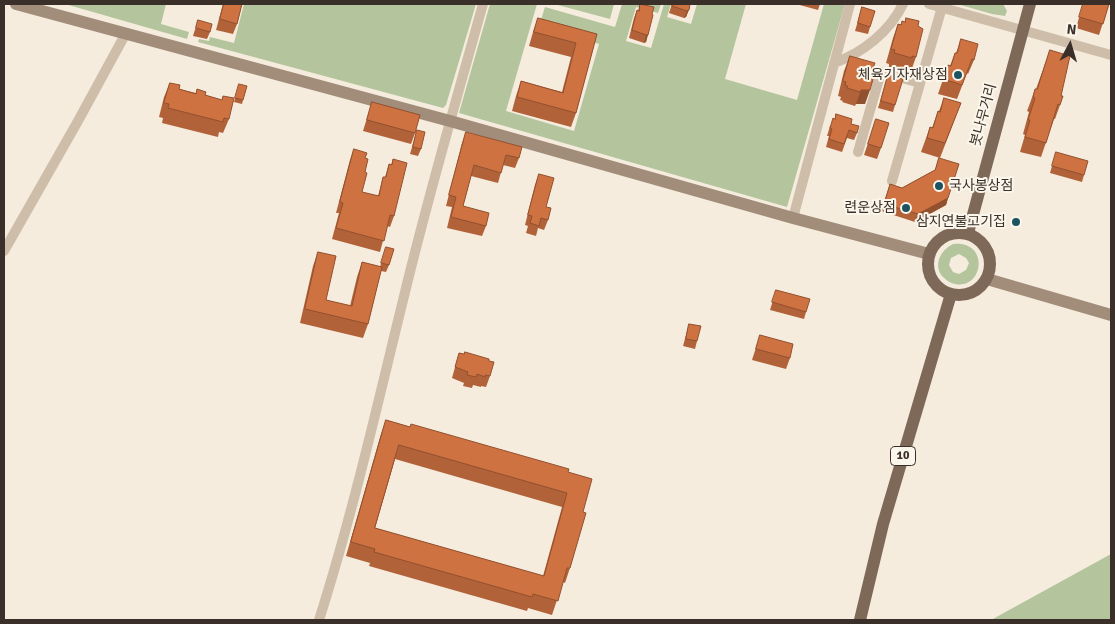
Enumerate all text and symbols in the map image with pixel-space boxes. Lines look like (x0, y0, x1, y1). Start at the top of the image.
north arrow (1045, 20, 1095, 70)
text: N (1066, 21, 1077, 39)
place label: 체육기자재상점 (858, 67, 948, 83)
marker: 체육기자재상점 (952, 69, 964, 81)
street label: 봇나무거리 (968, 82, 1000, 148)
place label: 국사봉상점 (949, 178, 1013, 194)
marker: 국사봉상점 (933, 180, 945, 192)
place label: 련운상점 (844, 200, 896, 216)
marker: 련운상점 (900, 202, 912, 214)
place label: 삼지연불고기집 (916, 214, 1006, 230)
marker: 삼지연불고기집 (1010, 216, 1022, 228)
road number: 10 (890, 446, 916, 466)

